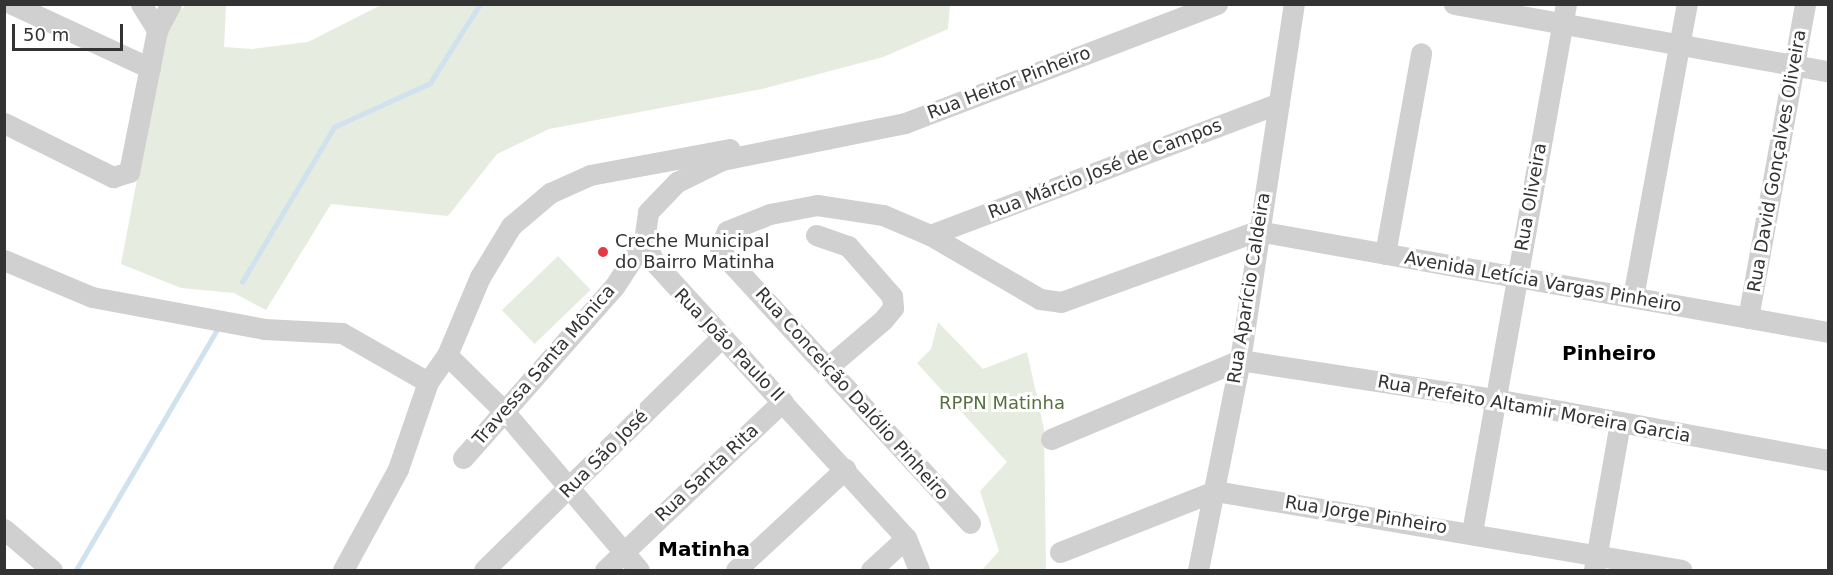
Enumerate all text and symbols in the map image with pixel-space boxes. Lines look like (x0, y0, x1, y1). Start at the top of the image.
scale bar (15, 12, 126, 50)
text: 50 m (23, 24, 69, 45)
street label: Rua David Gonçalves Oliveira (1743, 28, 1811, 294)
street label: Rua Heitor Pinheiro (924, 42, 1094, 124)
street label: Rua Márcio José de Campos (985, 114, 1225, 224)
street label: Rua Oliveira (1511, 141, 1551, 253)
street label: Rua Aparício Caldeira (1223, 191, 1275, 385)
place label: Creche Municipal do Bairro Matinha (615, 231, 775, 274)
marker: Creche Municipal do Bairro Matinha (596, 245, 610, 259)
street label: Avenida Letícia Vargas Pinheiro (1403, 247, 1683, 317)
street label: Travessa Santa Mônica (468, 280, 620, 450)
street label: Rua Conceição Dalólio Pinheiro (751, 283, 953, 505)
street label: Rua João Paulo II (670, 284, 788, 406)
district label: Pinheiro (1562, 341, 1656, 365)
street label: Rua Prefeito Altamir Moreira Garcia (1376, 371, 1692, 447)
park label: RPPN Matinha (939, 392, 1065, 414)
street label: Rua São José (555, 405, 653, 503)
street label: Rua Santa Rita (651, 420, 763, 526)
street label: Rua Jorge Pinheiro (1283, 492, 1449, 538)
district label: Matinha (658, 537, 750, 561)

